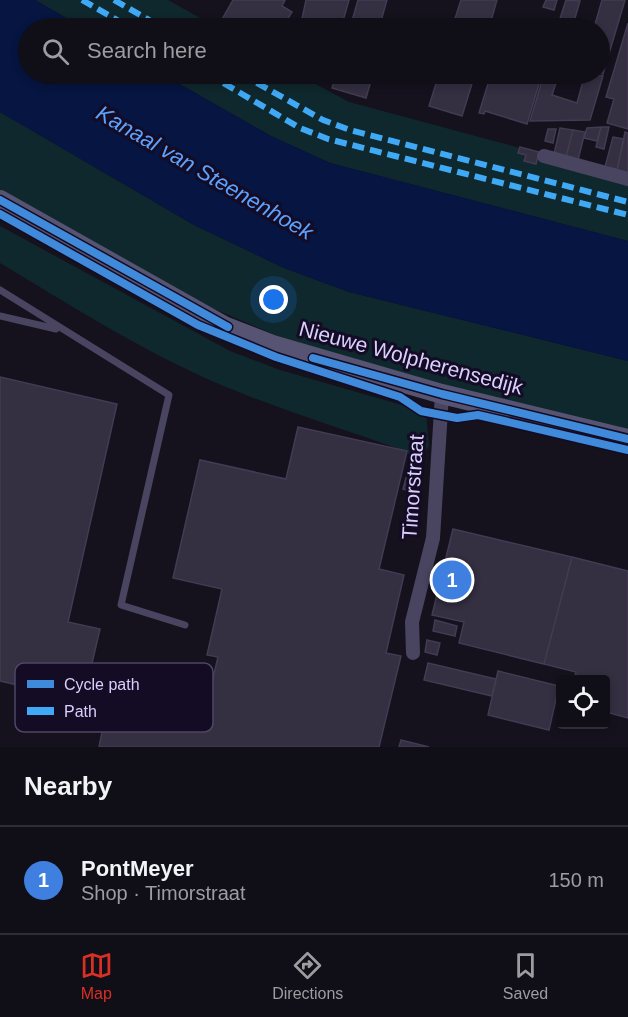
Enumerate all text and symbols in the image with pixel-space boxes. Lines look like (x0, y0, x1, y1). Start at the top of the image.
search box (18, 18, 610, 84)
icon: search (39, 35, 72, 68)
text: Search here (87, 38, 207, 63)
water label: Kanaal van Steenenhoek (92, 100, 318, 245)
your location (259, 285, 288, 314)
street label: Nieuwe Wolpherensedijk (297, 317, 526, 399)
street label: Timorstraat (397, 433, 428, 540)
pin: 1 (432, 558, 472, 602)
legend (15, 663, 213, 732)
map controls (556, 675, 610, 729)
button: locate (556, 675, 610, 729)
text: Cycle path (64, 676, 140, 693)
text: Path (64, 703, 97, 720)
text: Nearby (24, 771, 112, 801)
text: PontMeyer (81, 856, 193, 881)
text: 1 (38, 869, 49, 891)
text: 150 m (548, 869, 604, 891)
text: Shop · Timorstraat (81, 882, 246, 904)
tab: Map (80, 949, 113, 1003)
tab: Directions (272, 949, 343, 1003)
tab: Saved (503, 949, 548, 1003)

